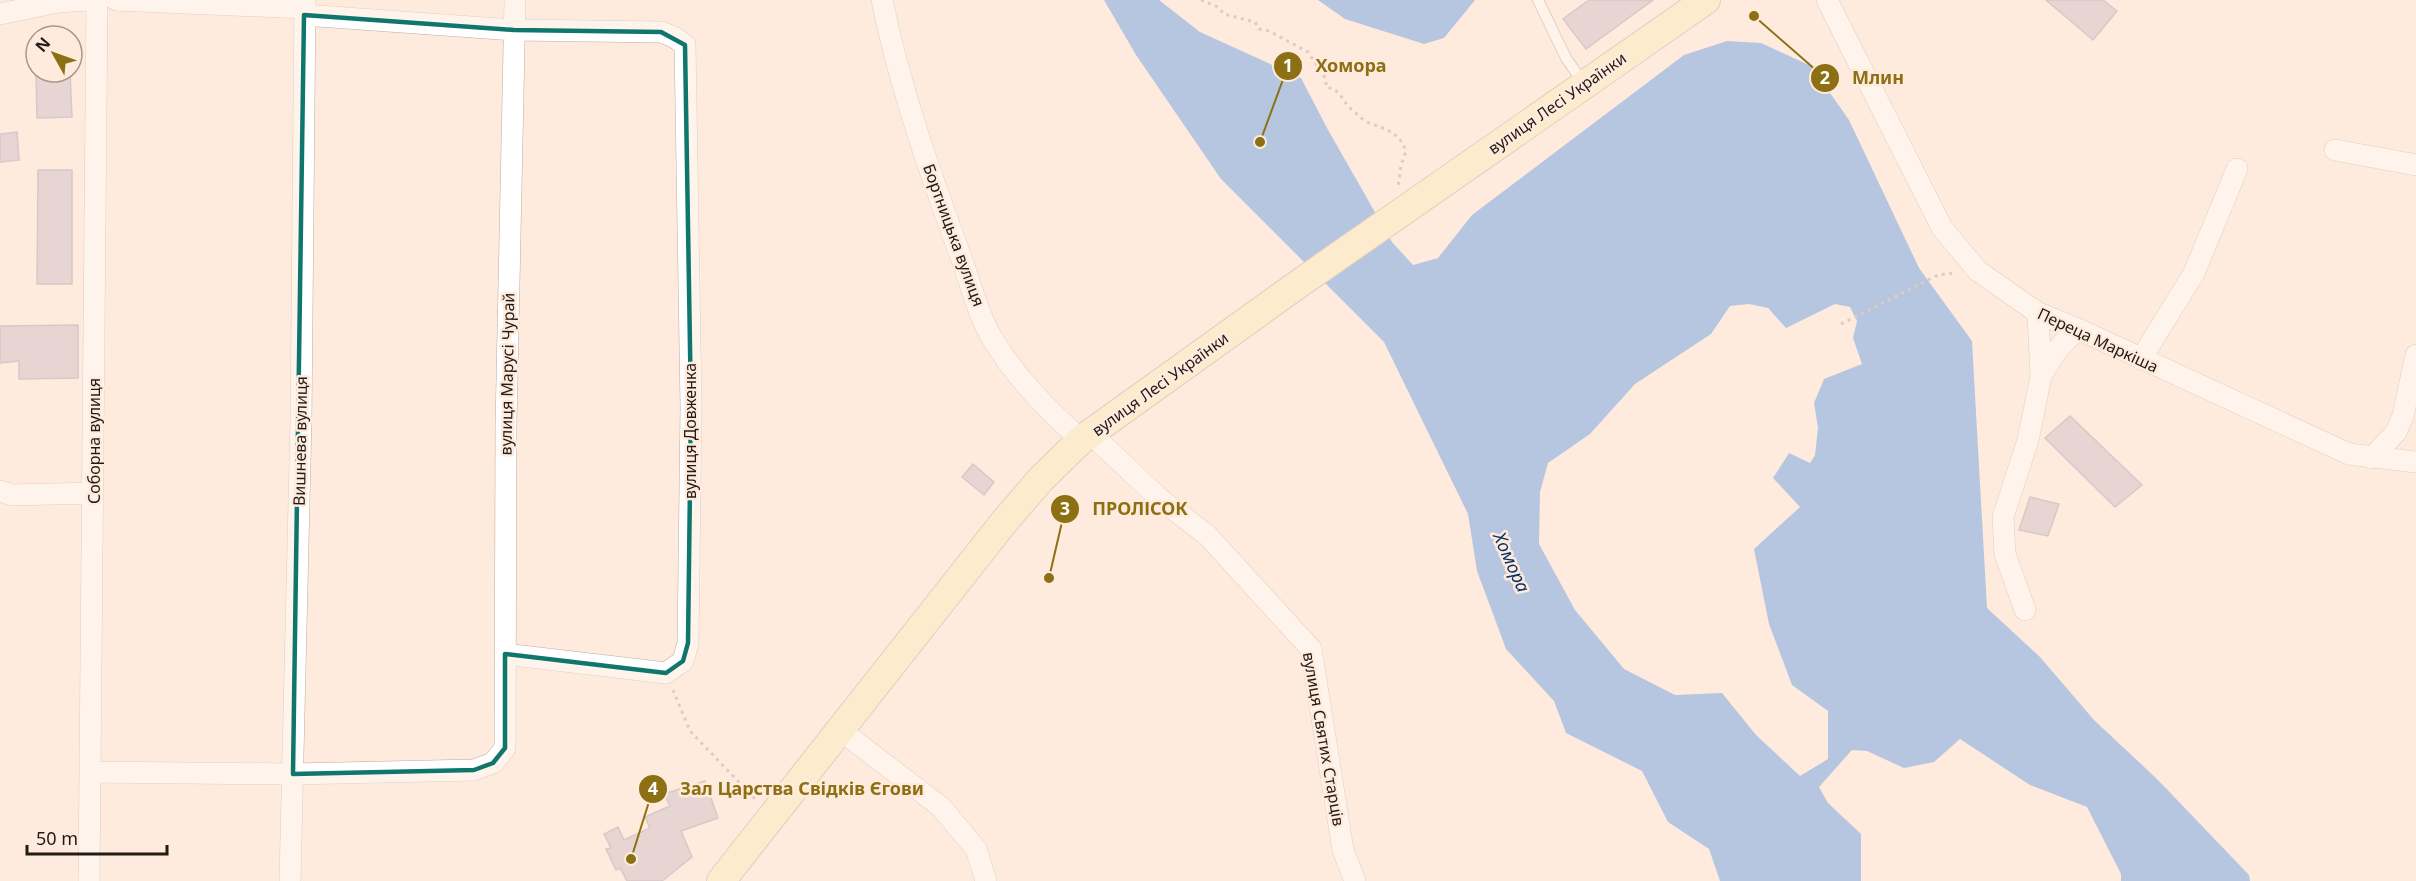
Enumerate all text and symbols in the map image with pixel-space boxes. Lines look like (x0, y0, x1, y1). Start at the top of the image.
north arrow (24, 24, 84, 84)
text: N (30, 32, 55, 56)
street label: вулиця Лесі Українки (1483, 47, 1631, 159)
callout: Хомора (1273, 48, 1398, 84)
text: 1 (1283, 53, 1293, 77)
text: Хомора (1315, 53, 1387, 77)
callout: Млин (1810, 60, 1916, 96)
text: 2 (1820, 65, 1830, 89)
text: Млин (1852, 65, 1904, 89)
street label: Бортницька вулиця (918, 161, 990, 309)
street label: вулиця Марусі Чурай (495, 292, 519, 456)
street label: Переца Маркіша (2034, 302, 2162, 378)
street label: вулиця Лесі Українки (1087, 327, 1233, 441)
street label: вулиця Довженка (679, 363, 701, 499)
street label: Вишнева вулиця (288, 376, 312, 506)
street label: Соборна вулиця (83, 378, 105, 504)
callout: ПРОЛІСОК (1050, 491, 1200, 527)
text: 3 (1060, 496, 1070, 520)
text: ПРОЛІСОК (1092, 496, 1188, 520)
water label: Хомора (1488, 527, 1536, 596)
street label: вулиця Святих Старців (1298, 650, 1350, 828)
callout: Зал Царства Свідків Єгови (638, 771, 936, 807)
text: 4 (648, 776, 658, 800)
text: Зал Царства Свідків Єгови (680, 776, 924, 800)
scale bar (27, 818, 166, 856)
text: 50 m (36, 826, 78, 850)

